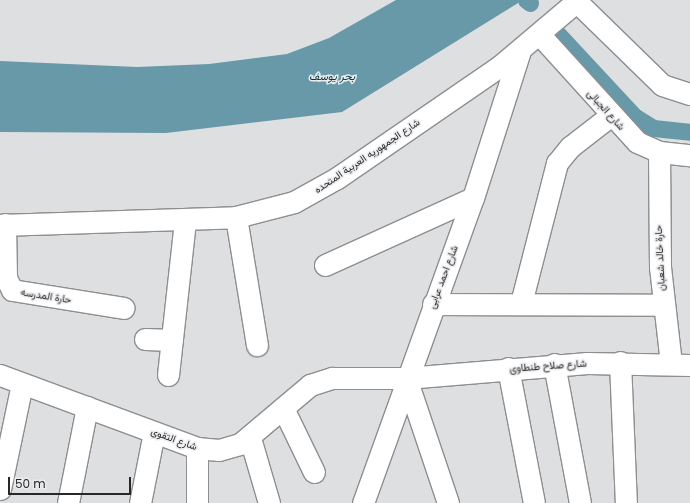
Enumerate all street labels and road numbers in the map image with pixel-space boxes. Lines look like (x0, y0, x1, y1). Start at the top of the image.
street label: شارع الجبالى (585, 87, 627, 133)
street label: شارع الجمهوريه العربية المتحده (312, 116, 422, 196)
street label: حارة خالد شعبان (652, 225, 668, 291)
street label: شارع احمد عرابى (425, 244, 461, 310)
street label: حارة المدرسه (20, 286, 72, 306)
street label: شارع صلاح طنطاوى (509, 357, 587, 375)
street label: شارع التقوى (149, 425, 199, 453)

